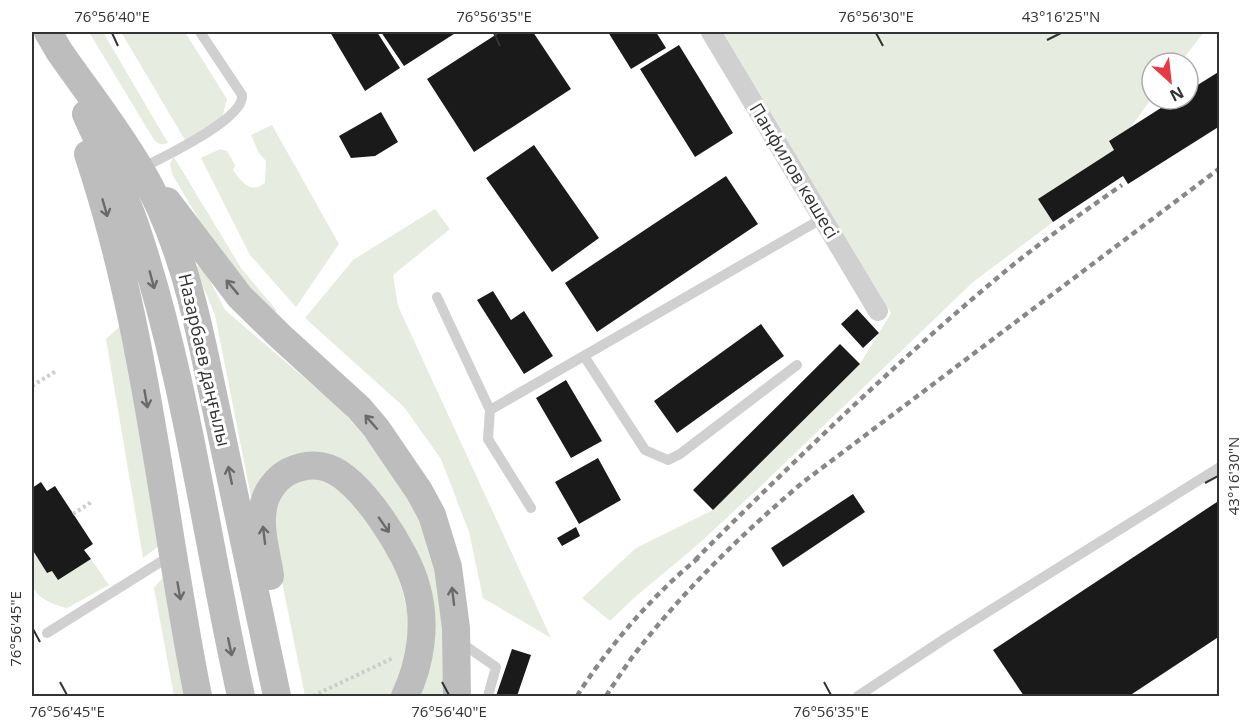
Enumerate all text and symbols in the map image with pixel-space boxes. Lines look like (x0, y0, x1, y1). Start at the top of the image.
text: 76°56'40"E (74, 6, 150, 26)
text: 76°56'35"E (456, 6, 532, 26)
text: 76°56'30"E (838, 6, 914, 26)
text: 43°16'25"N (1022, 6, 1100, 26)
north arrow (1140, 51, 1200, 111)
text: N (1166, 82, 1188, 107)
street label: Панфилов көшесі (745, 98, 845, 243)
one-way arrow (100, 198, 111, 217)
one-way arrow (147, 270, 158, 289)
street label: Назарбаев даңғылы (173, 271, 237, 449)
one-way arrow (225, 279, 238, 295)
one-way arrow (141, 388, 152, 408)
one-way arrow (364, 415, 378, 430)
text: 43°16'30"N (1223, 437, 1243, 515)
one-way arrow (224, 466, 235, 485)
one-way arrow (378, 516, 390, 532)
one-way arrow (258, 526, 269, 545)
one-way arrow (174, 581, 185, 600)
one-way arrow (447, 587, 458, 607)
text: 76°56'45"E (5, 591, 25, 667)
one-way arrow (225, 636, 236, 656)
text: 76°56'45"E (29, 701, 105, 721)
text: 76°56'40"E (411, 701, 487, 721)
text: 76°56'35"E (793, 701, 869, 721)

